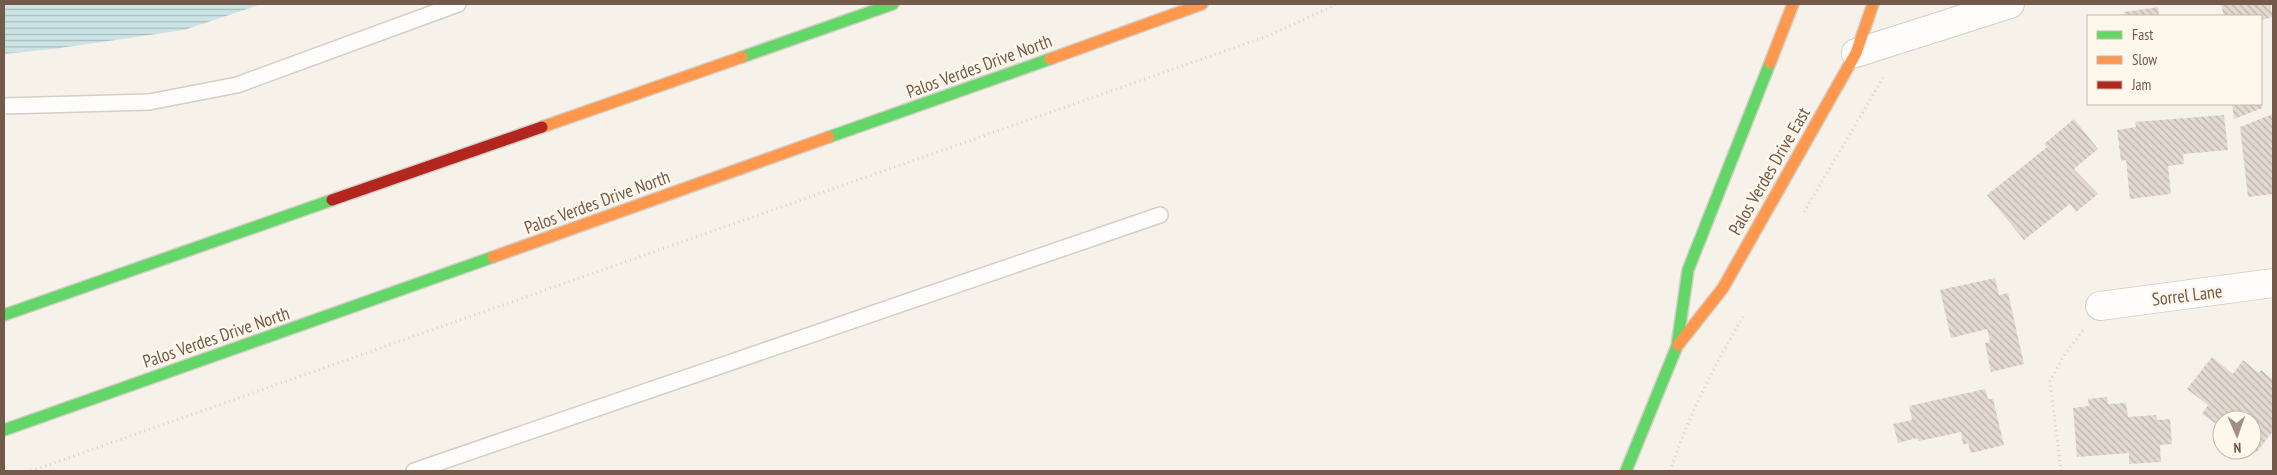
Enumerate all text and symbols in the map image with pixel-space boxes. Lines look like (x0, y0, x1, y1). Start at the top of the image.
legend (2087, 15, 2262, 105)
text: Fast (2132, 25, 2153, 44)
street label: Palos Verdes Drive North (903, 29, 1055, 103)
text: Slow (2132, 50, 2157, 69)
text: Jam (2131, 75, 2151, 94)
street label: Palos Verdes Drive East (1723, 103, 1815, 239)
street label: Palos Verdes Drive North (521, 165, 673, 239)
street label: Sorrel Lane (2151, 279, 2223, 311)
street label: Palos Verdes Drive North (140, 301, 292, 373)
north arrow (2212, 410, 2262, 460)
text: N (2233, 439, 2242, 457)

